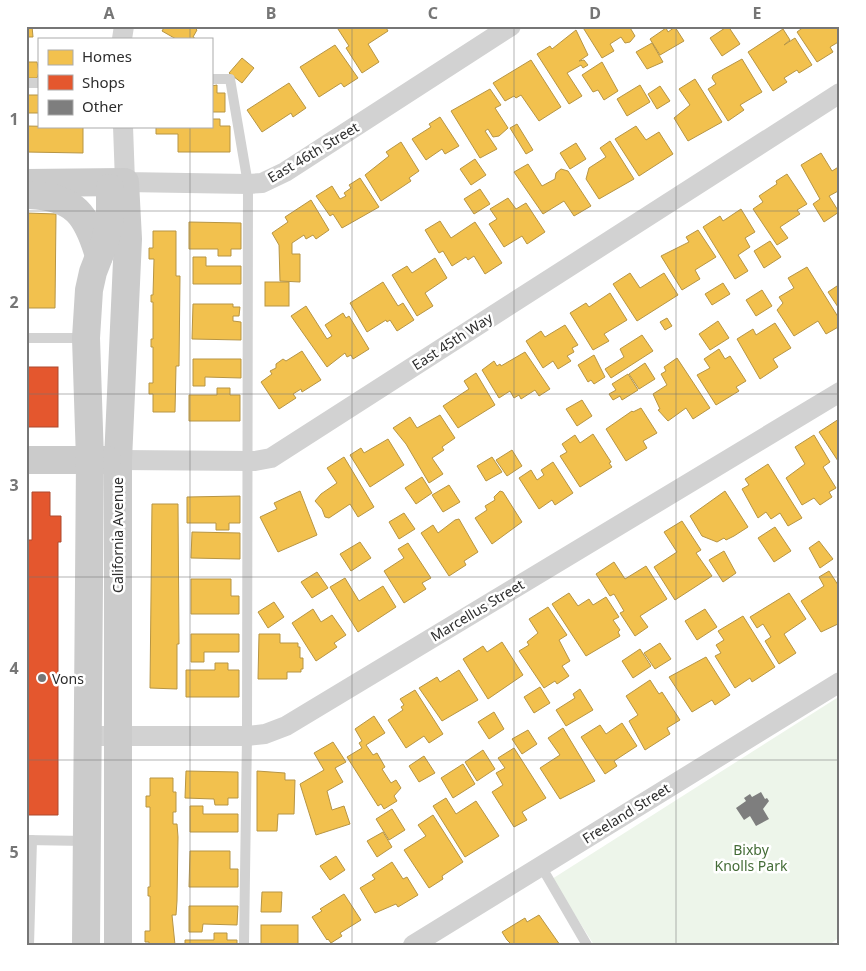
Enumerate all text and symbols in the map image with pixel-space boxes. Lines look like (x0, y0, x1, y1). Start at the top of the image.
text: A (103, 2, 115, 24)
text: B (266, 2, 276, 24)
text: C (428, 2, 438, 24)
text: D (589, 2, 601, 24)
text: E (753, 2, 762, 24)
legend (38, 38, 212, 128)
text: Homes (82, 46, 132, 66)
text: Shops (82, 72, 125, 92)
text: Other (82, 96, 123, 116)
text: 1 (9, 108, 19, 130)
street label: East 46th Street (264, 117, 362, 187)
text: 2 (9, 291, 19, 313)
street label: East 45th Way (408, 307, 497, 374)
text: 3 (9, 474, 19, 496)
street label: California Avenue (108, 477, 127, 593)
street label: Marcellus Street (427, 575, 527, 645)
text: 4 (9, 657, 19, 679)
place label: Vons (52, 669, 84, 688)
marker: Vons (36, 672, 48, 684)
street label: Freeland Street (579, 778, 673, 848)
park label: Bixby Knolls Park (715, 840, 788, 875)
text: 5 (9, 841, 19, 863)

